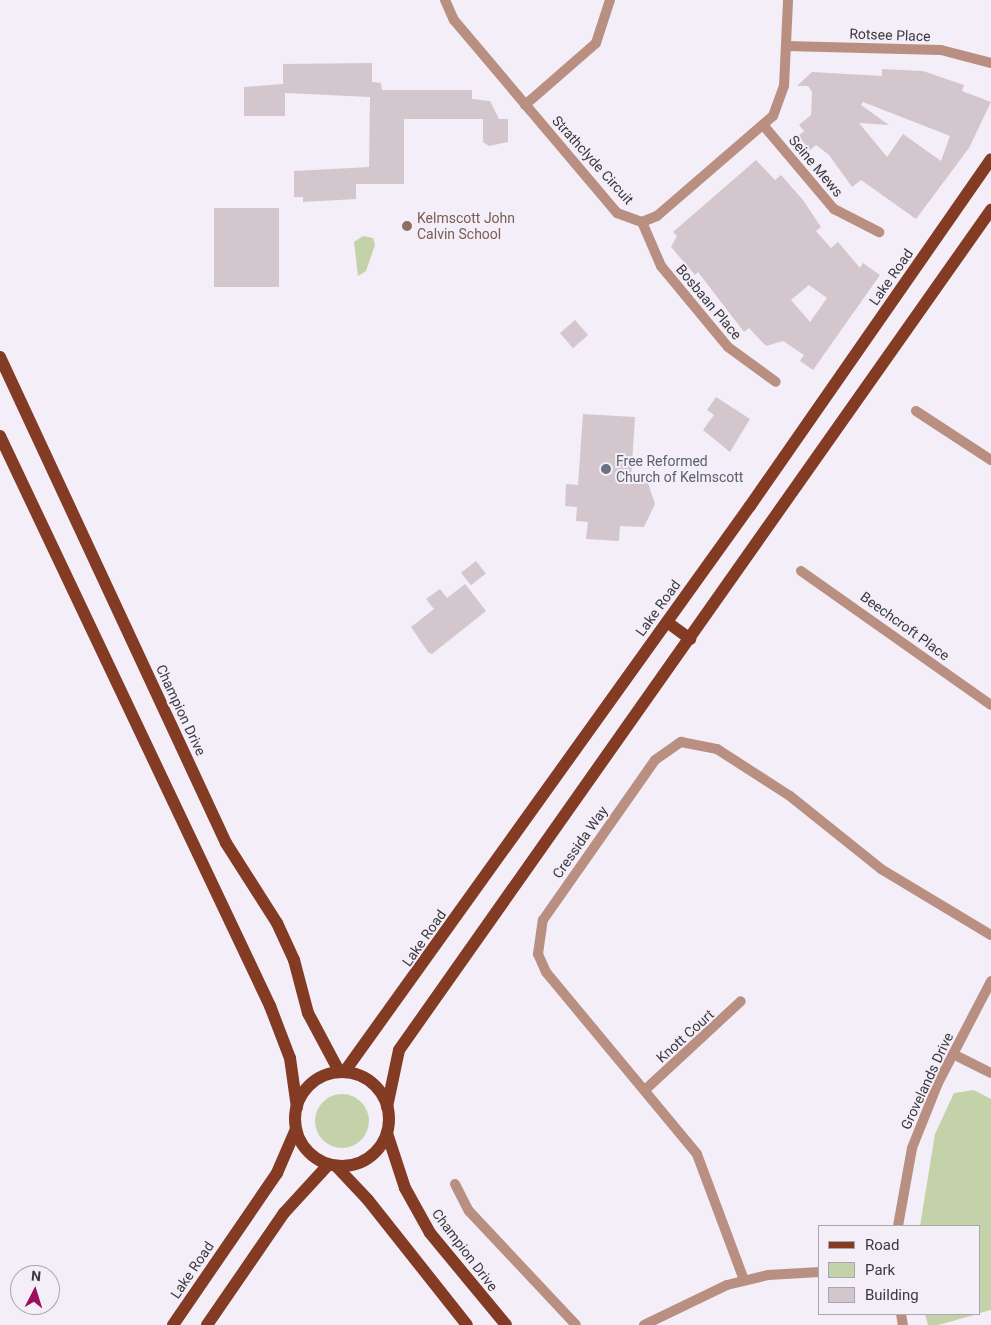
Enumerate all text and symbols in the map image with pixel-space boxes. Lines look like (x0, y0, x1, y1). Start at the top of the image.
street label: Rotsee Place (849, 25, 931, 45)
street label: Strathclyde Circuit (549, 112, 637, 208)
street label: Seine Mews (785, 132, 847, 200)
place label: Kelmscott John Calvin School (417, 210, 515, 242)
marker: Kelmscott John Calvin School (401, 220, 413, 232)
street label: Lake Road (865, 246, 917, 308)
street label: Bosbaan Place (673, 261, 745, 343)
place label: Free Reformed Church of Kelmscott (616, 453, 743, 486)
marker: Free Reformed Church of Kelmscott (600, 463, 612, 475)
street label: Lake Road (632, 577, 684, 639)
street label: Beechcroft Place (857, 588, 953, 664)
street label: Champion Drive (153, 662, 209, 758)
street label: Cressida Way (549, 803, 611, 881)
street label: Lake Road (398, 907, 450, 969)
street label: Knott Court (653, 1006, 717, 1066)
street label: Grovelands Drive (897, 1030, 957, 1132)
street label: Champion Drive (429, 1206, 501, 1294)
legend (818, 1225, 981, 1315)
text: Road (865, 1236, 899, 1254)
street label: Lake Road (167, 1238, 217, 1302)
text: Park (865, 1261, 895, 1279)
north arrow (10, 1265, 60, 1315)
text: N (31, 1268, 42, 1284)
text: Building (865, 1286, 919, 1304)

